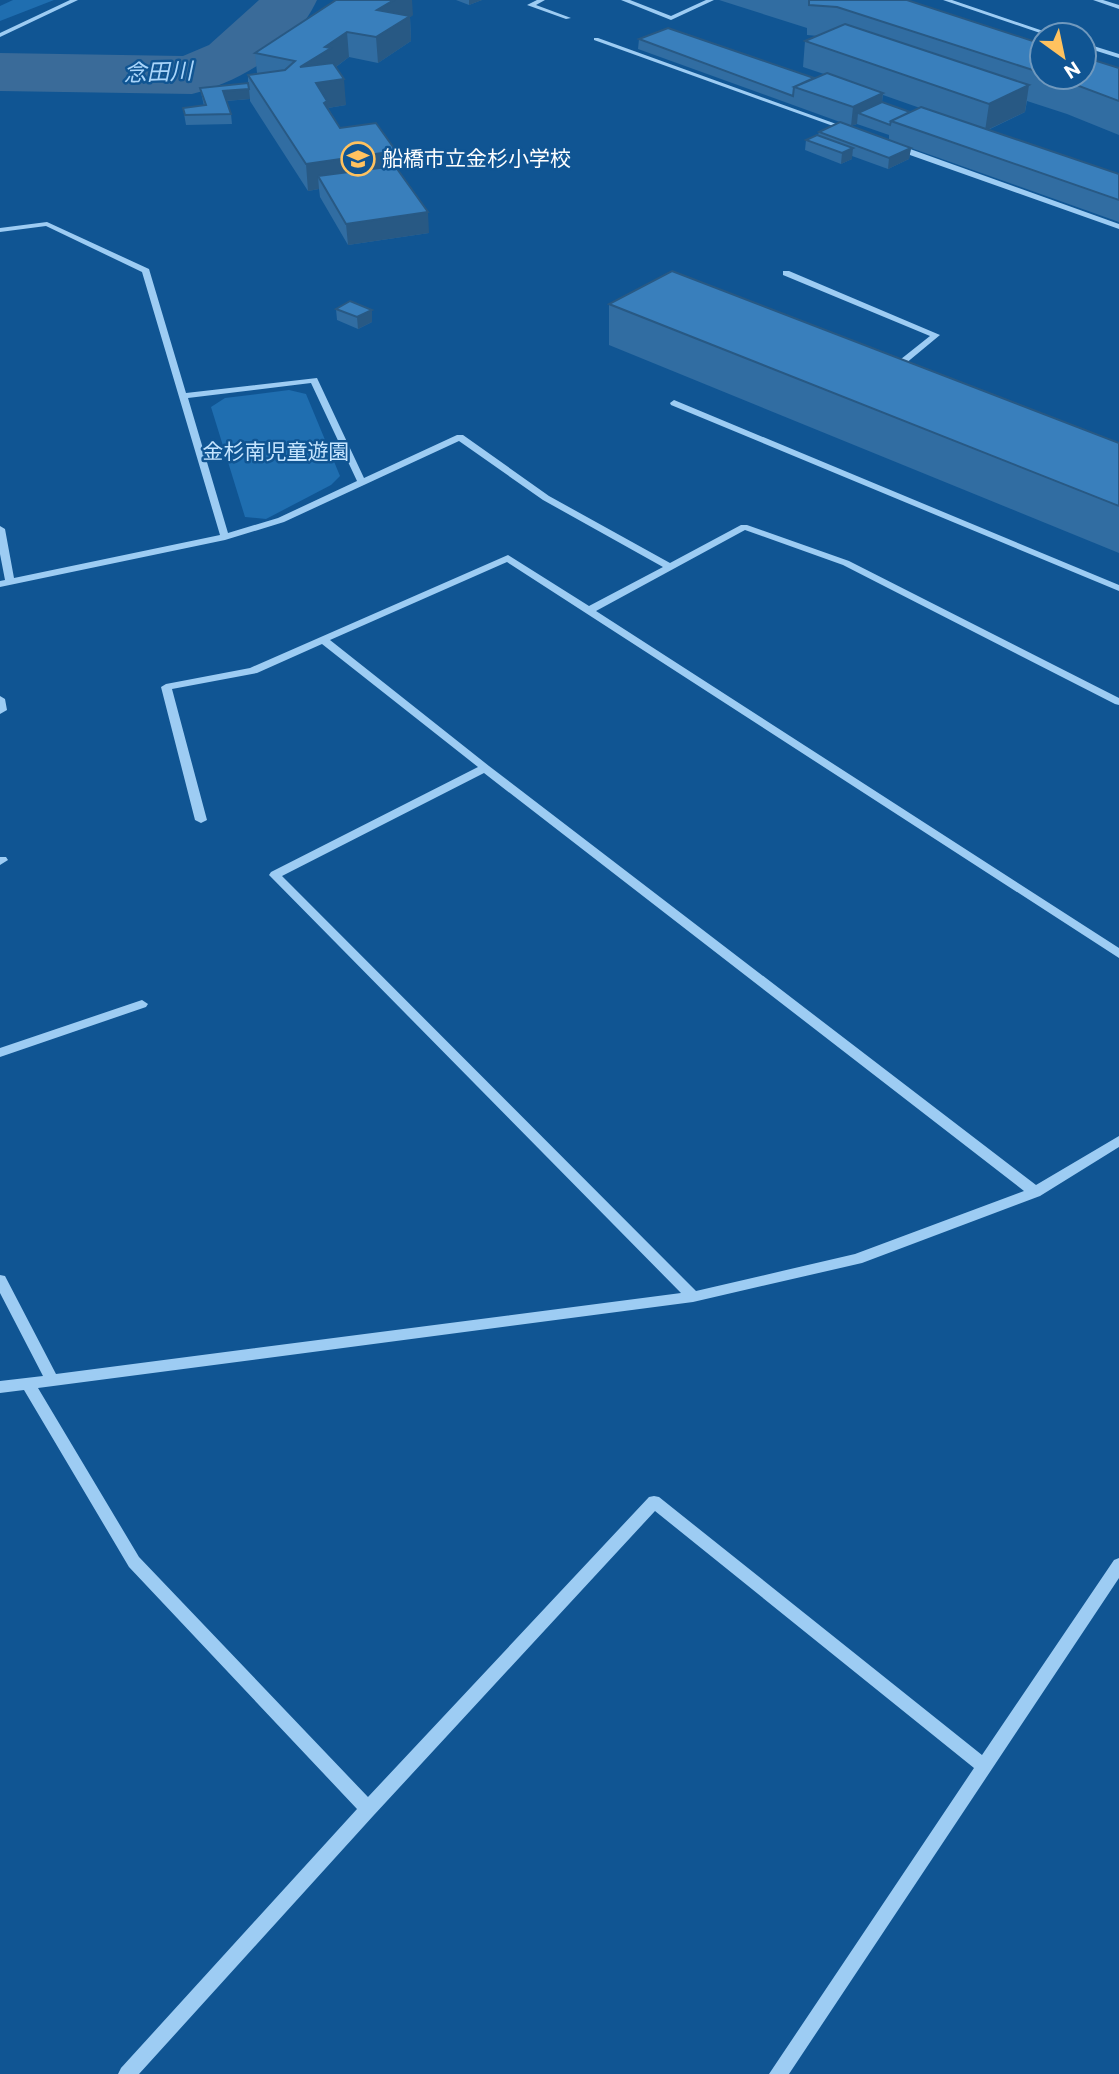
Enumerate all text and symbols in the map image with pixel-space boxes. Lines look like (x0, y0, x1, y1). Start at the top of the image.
north arrow (1028, 21, 1098, 91)
water label: 念田川 (123, 56, 196, 86)
text: N (1060, 57, 1085, 84)
school or university icon: 船橋市立金杉小学校 (339, 140, 377, 178)
place label: 船橋市立金杉小学校 (382, 145, 571, 170)
park label: 金杉南児童遊園 (203, 438, 350, 463)

